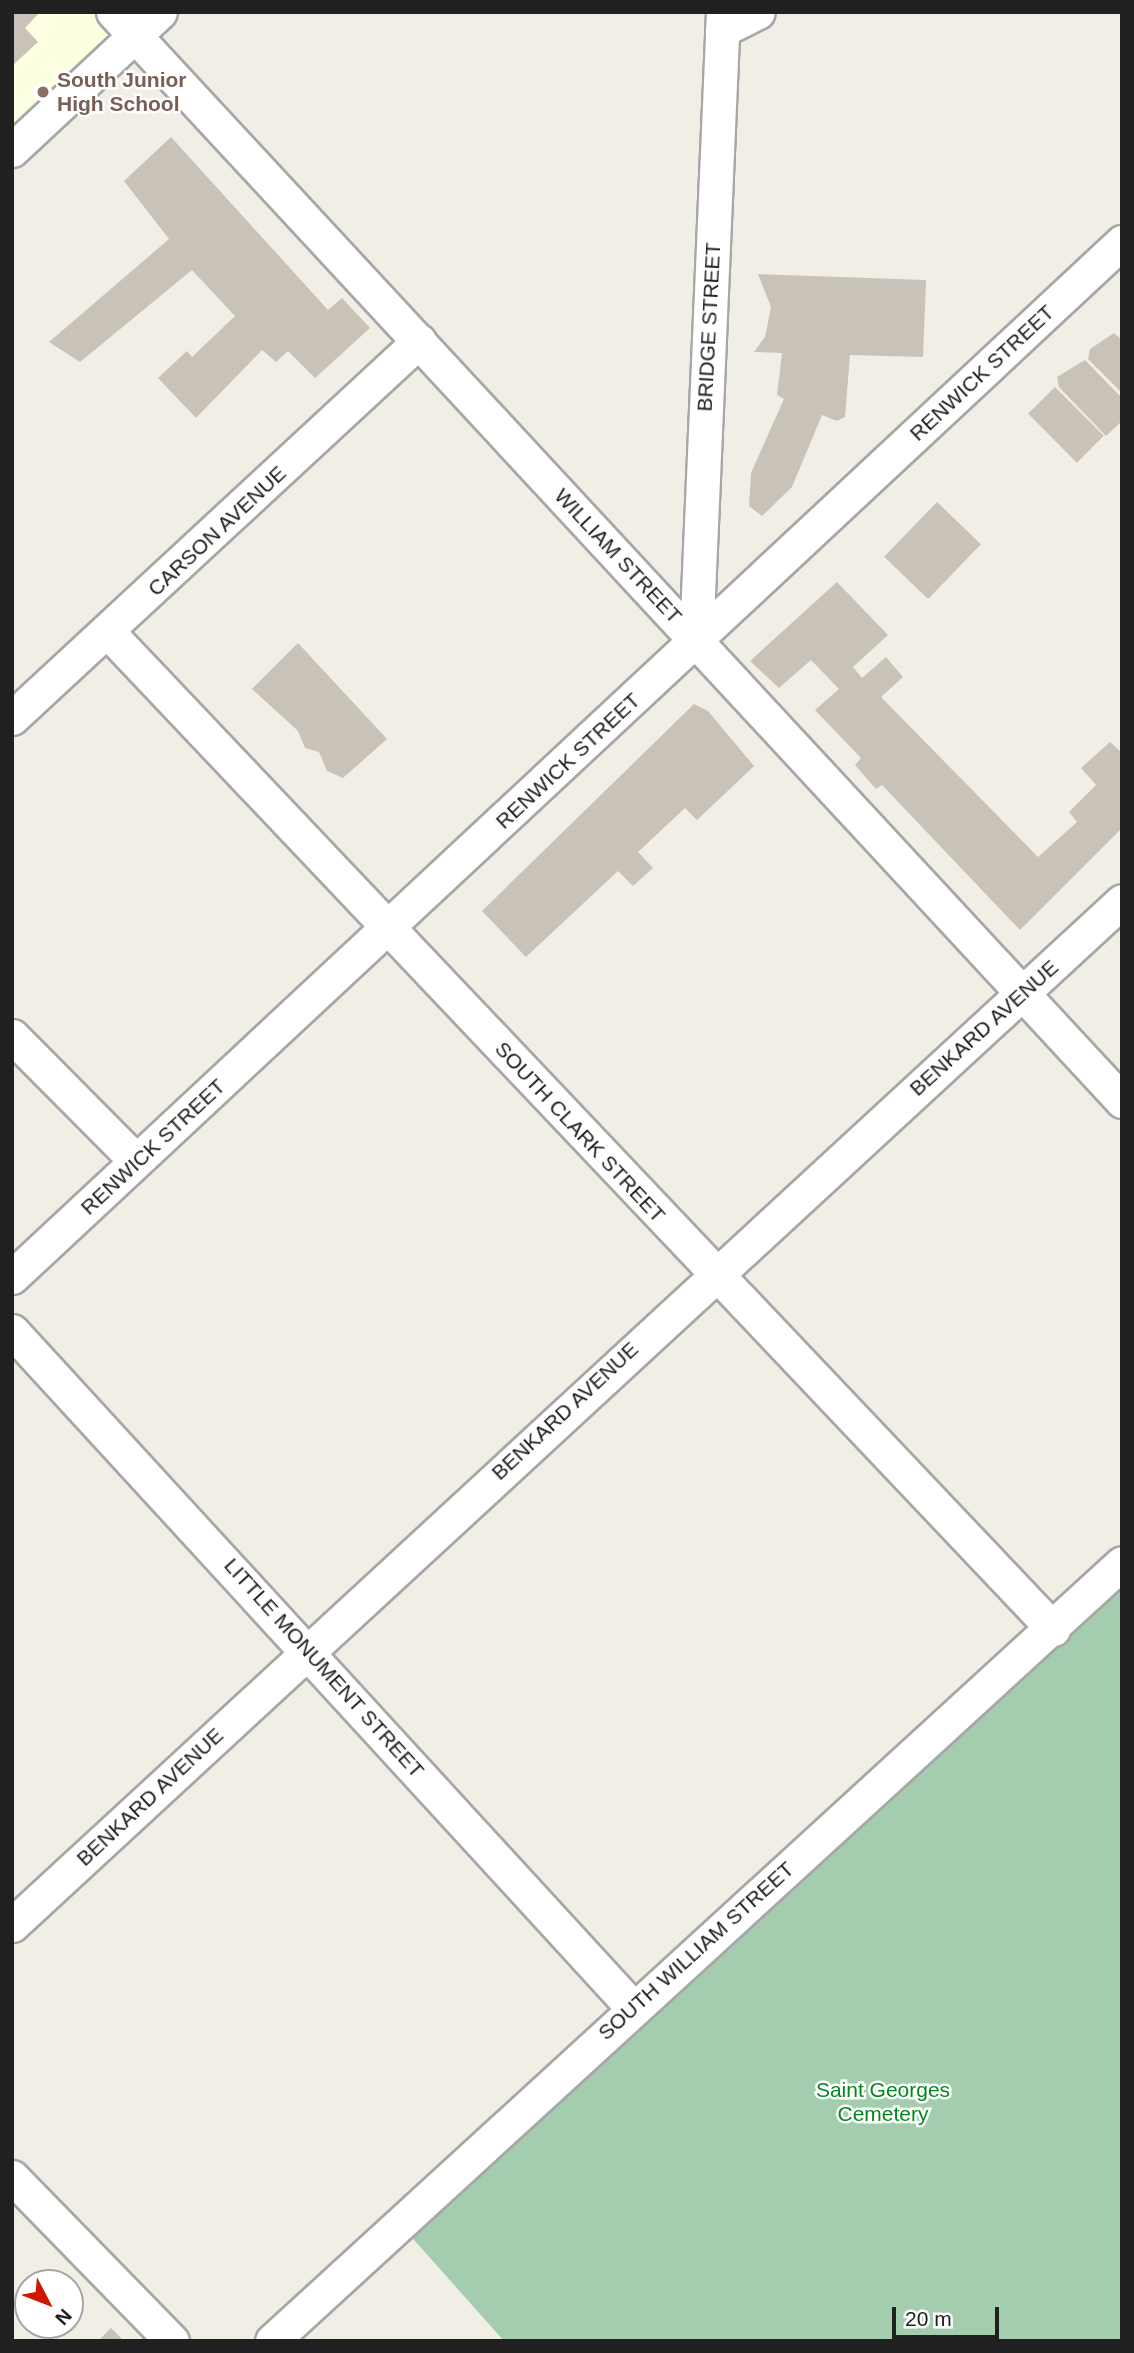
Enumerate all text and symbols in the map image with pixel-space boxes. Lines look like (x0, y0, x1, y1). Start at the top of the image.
place label: South Junior High School (57, 67, 186, 117)
marker: South Junior High School (35, 84, 51, 100)
street label: BRIDGE STREET (692, 242, 726, 412)
street label: RENWICK STREET (905, 300, 1059, 446)
street label: CARSON AVENUE (142, 460, 292, 602)
street label: WILLIAM STREET (549, 483, 687, 629)
street label: RENWICK STREET (491, 688, 645, 834)
street label: BENKARD AVENUE (904, 954, 1064, 1102)
street label: SOUTH CLARK STREET (490, 1036, 670, 1228)
street label: RENWICK STREET (76, 1074, 230, 1220)
street label: BENKARD AVENUE (486, 1336, 644, 1486)
street label: LITTLE MONUMENT STREET (219, 1553, 429, 1783)
street label: BENKARD AVENUE (71, 1722, 229, 1872)
street label: SOUTH WILLIAM STREET (593, 1857, 799, 2045)
park label: Saint Georges Cemetery (816, 2077, 950, 2127)
north arrow (14, 2269, 84, 2339)
scale bar (896, 2294, 1003, 2338)
text: N (51, 2305, 76, 2329)
text: 20 m (905, 2307, 952, 2330)

